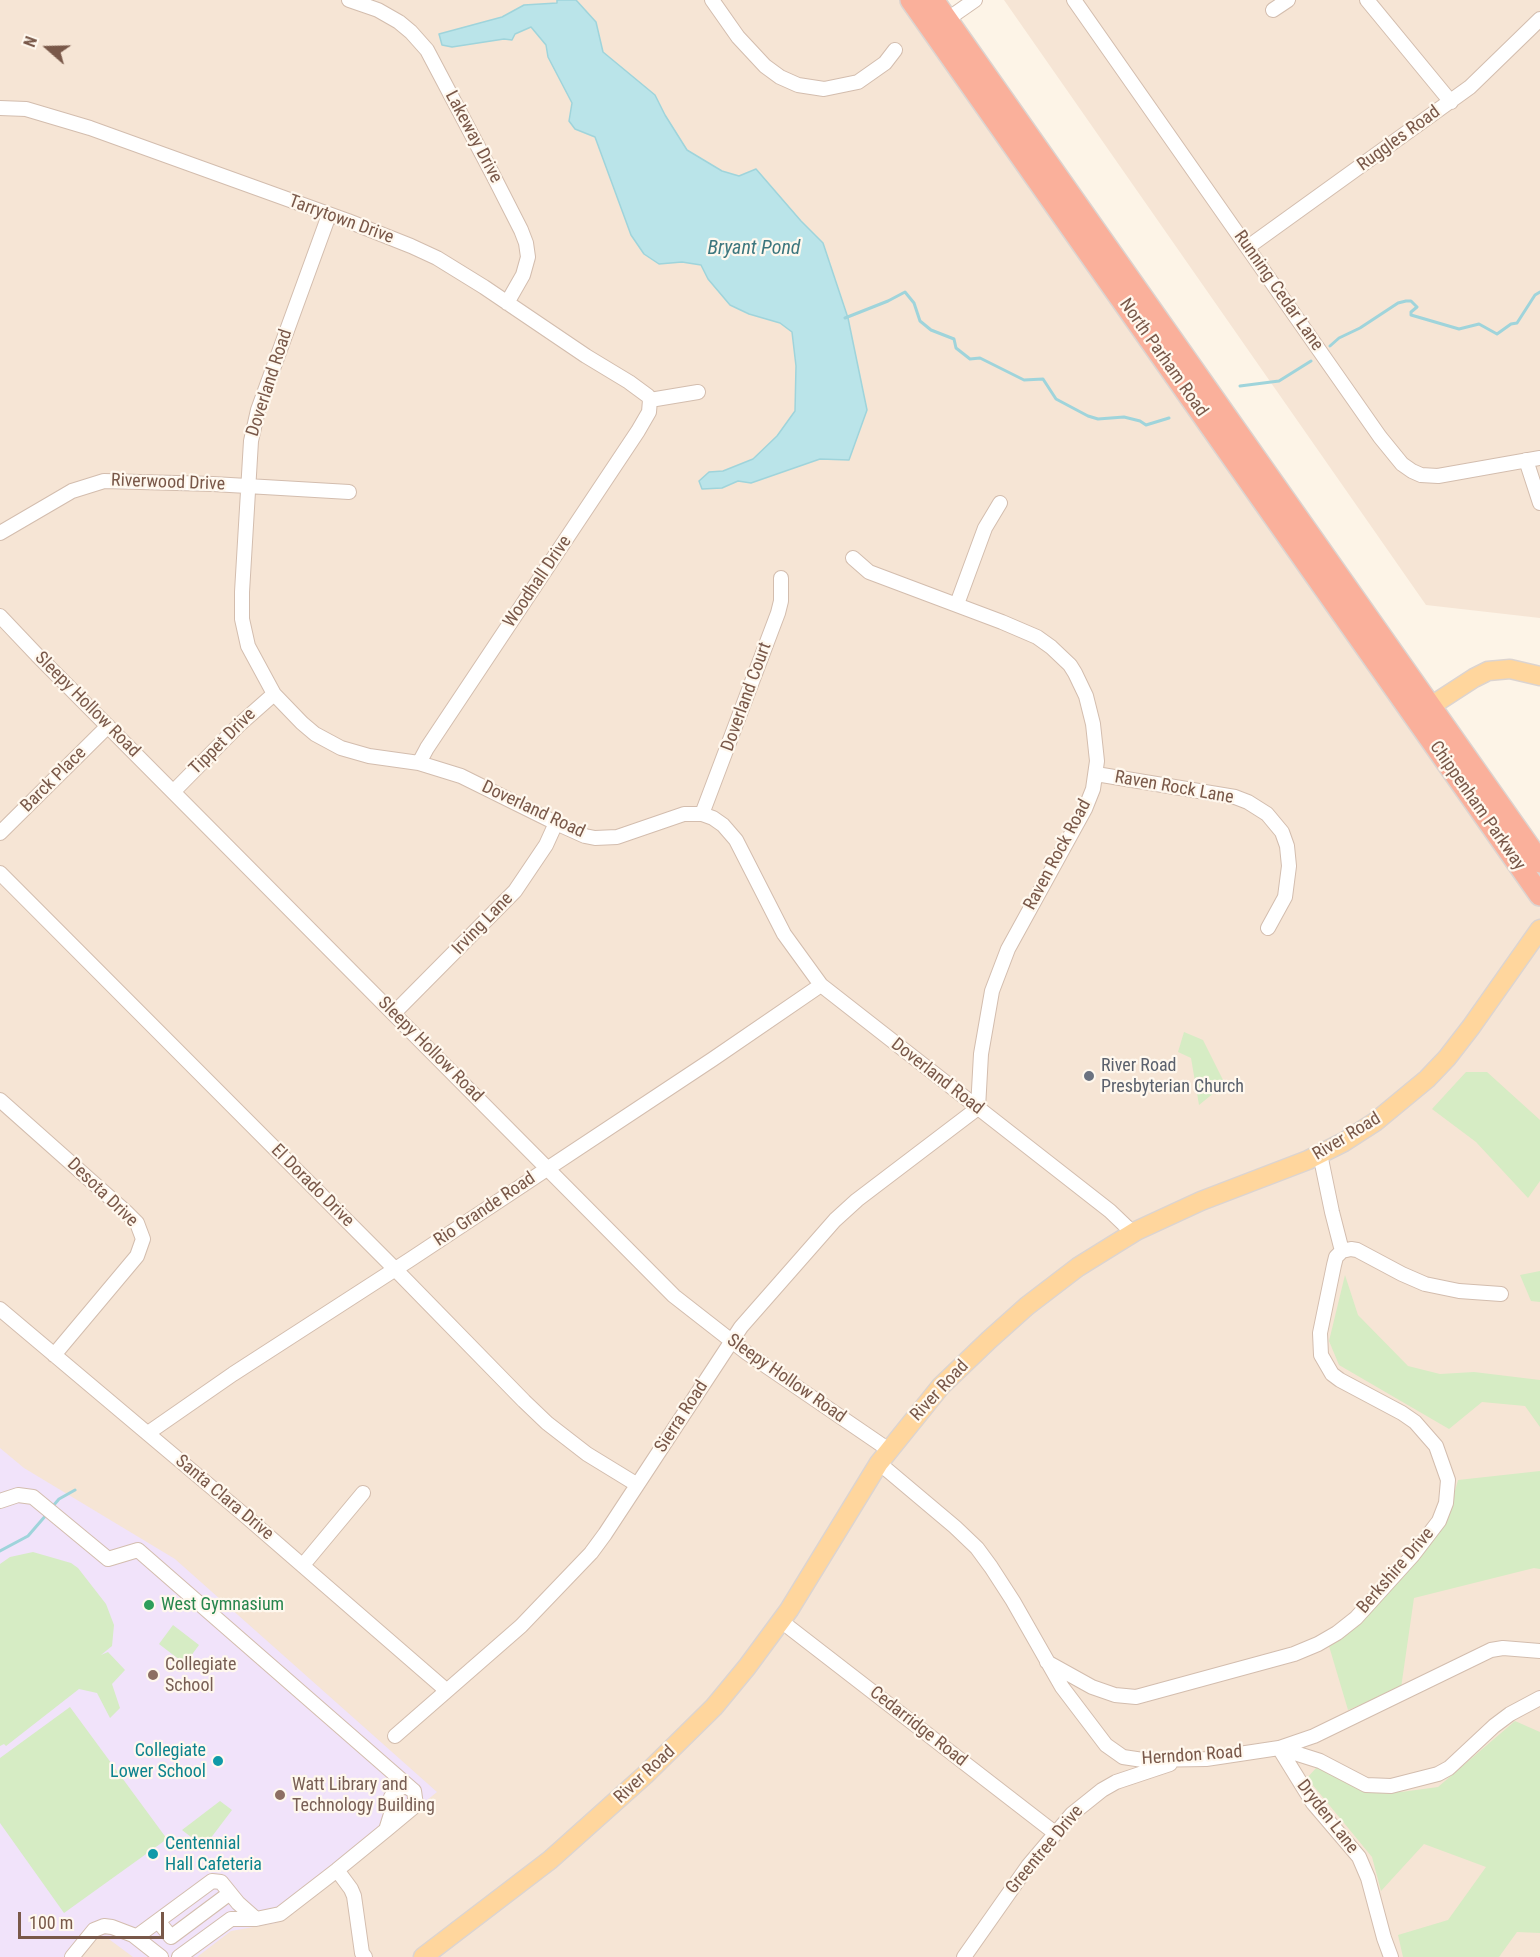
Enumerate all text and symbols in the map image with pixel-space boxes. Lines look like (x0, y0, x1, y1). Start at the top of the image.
north arrow (18, 18, 78, 78)
text: N (20, 34, 41, 50)
street label: Lakeway Drive (440, 87, 506, 187)
street label: Ruggles Road (1353, 102, 1445, 176)
street label: Tarrytown Drive (285, 191, 397, 249)
street label: Running Cedar Lane (1229, 227, 1327, 355)
water label: Bryant Pond (708, 237, 800, 261)
street label: North Parham Road (1114, 295, 1212, 421)
street label: Doverland Road (243, 327, 297, 439)
street label: Riverwood Drive (111, 470, 225, 496)
street label: Woodhall Drive (499, 532, 577, 632)
street label: Doverland Court (717, 640, 777, 754)
street label: Sleepy Hollow Road (30, 648, 144, 762)
street label: Tippet Drive (185, 704, 261, 780)
street label: Chippenham Parkway (1424, 737, 1530, 875)
street label: Barck Place (17, 743, 91, 817)
street label: Raven Rock Lane (1113, 767, 1235, 809)
street label: Doverland Road (478, 777, 588, 843)
street label: Raven Rock Road (1020, 796, 1096, 914)
street label: Irving Lane (448, 888, 518, 960)
street label: Sleepy Hollow Road (373, 993, 487, 1107)
street label: Doverland Road (886, 1034, 988, 1120)
place label: River Road Presbyterian Church (1101, 1055, 1244, 1098)
marker: River Road Presbyterian Church (1082, 1069, 1096, 1083)
street label: River Road (1309, 1108, 1385, 1166)
street label: El Dorado Drive (266, 1140, 358, 1232)
street label: Desota Drive (62, 1154, 142, 1232)
street label: Rio Grande Road (430, 1168, 540, 1252)
street label: Sleepy Hollow Road (722, 1330, 850, 1428)
street label: River Road (906, 1356, 974, 1426)
street label: Sierra Road (651, 1377, 713, 1457)
street label: Santa Clara Drive (171, 1451, 277, 1545)
street label: Berkshire Drive (1353, 1524, 1439, 1618)
place label: West Gymnasium (161, 1594, 284, 1616)
marker: West Gymnasium (142, 1598, 156, 1612)
place label: Collegiate School (165, 1654, 236, 1696)
marker: Collegiate School (146, 1668, 160, 1682)
street label: Cedarridge Road (865, 1682, 971, 1772)
place label: Collegiate Lower School (110, 1740, 206, 1782)
street label: River Road (610, 1741, 680, 1809)
street label: Herndon Road (1141, 1742, 1243, 1770)
marker: Collegiate Lower School (211, 1754, 225, 1768)
place label: Watt Library and Technology Building (292, 1774, 435, 1816)
street label: Dryden Lane (1291, 1776, 1363, 1858)
marker: Watt Library and Technology Building (273, 1788, 287, 1802)
street label: Greentree Drive (1002, 1801, 1088, 1899)
place label: Centennial Hall Cafeteria (165, 1833, 262, 1876)
marker: Centennial Hall Cafeteria (146, 1847, 160, 1861)
scale bar (21, 1900, 166, 1938)
text: 100 m (29, 1912, 73, 1933)

